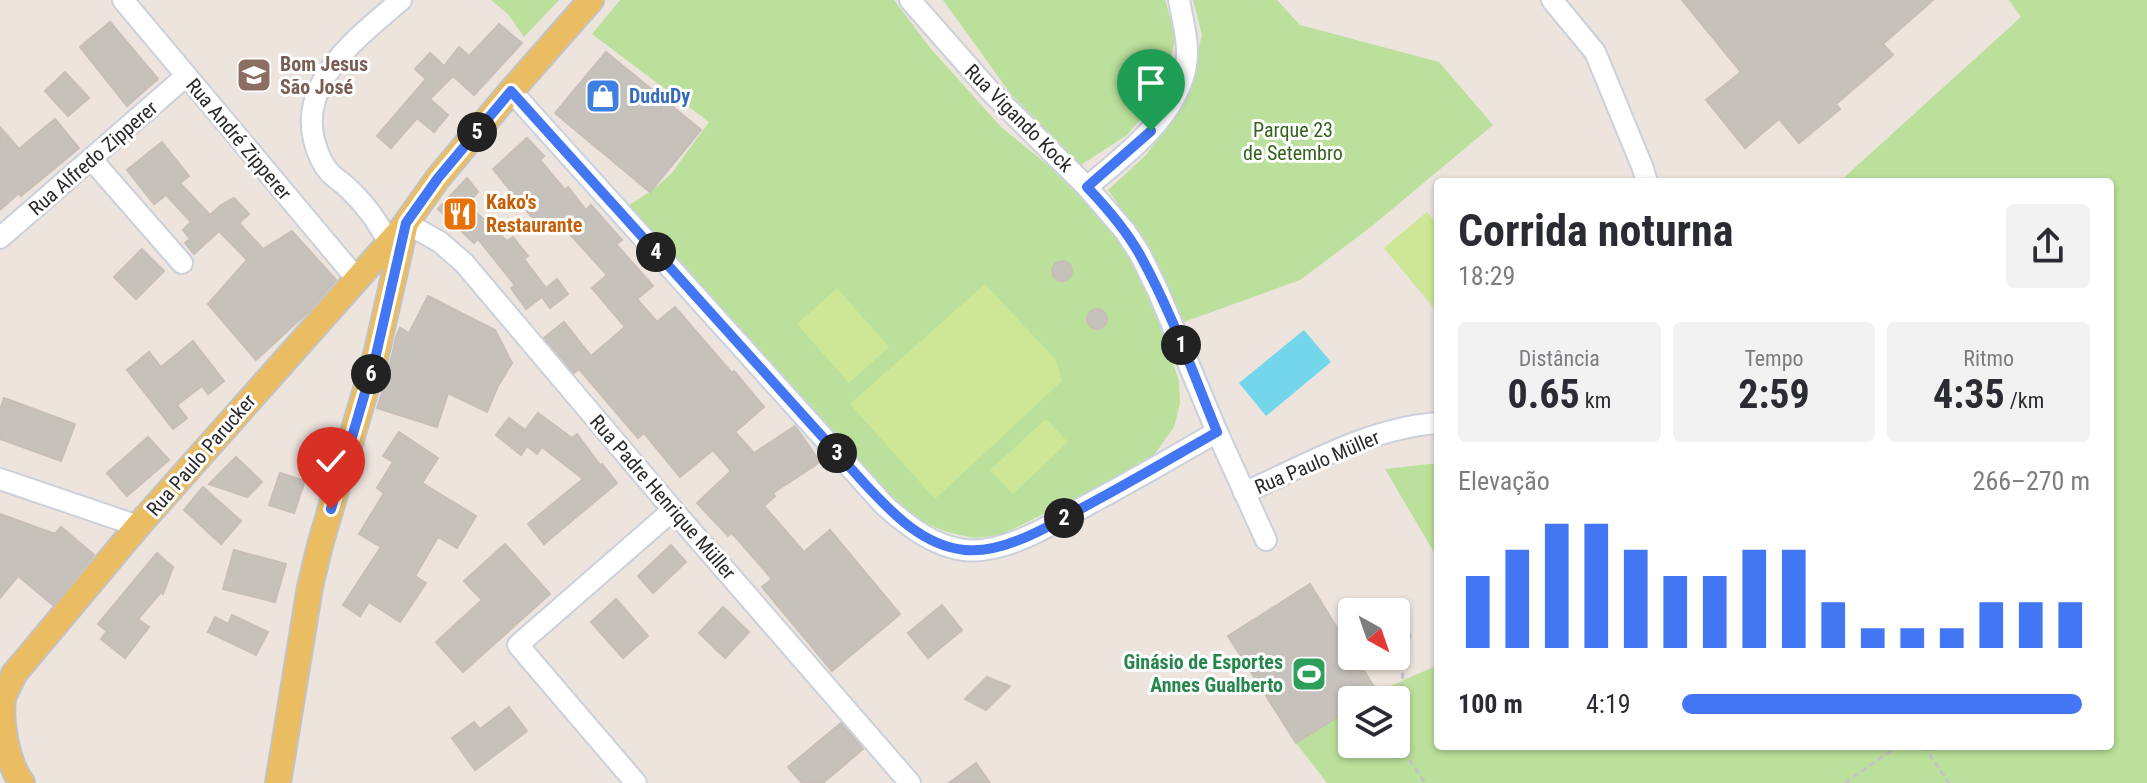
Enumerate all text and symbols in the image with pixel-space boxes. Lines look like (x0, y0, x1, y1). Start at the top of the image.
pin (1117, 49, 1185, 131)
place label: Bom Jesus São José (280, 52, 368, 99)
school or university icon: Bom Jesus São José (235, 56, 273, 94)
street label: Rua Vigando Kock (960, 59, 1078, 177)
icon: arrive (1129, 61, 1173, 105)
street label: Rua André Zipperer (181, 73, 297, 205)
shop icon: DuduDy (584, 77, 622, 115)
place label: DuduDy (629, 84, 690, 108)
street label: Rua Alfredo Zipperer (24, 96, 162, 220)
pin: 5 (457, 112, 497, 152)
park label: Parque 23 de Setembro (1243, 118, 1343, 165)
text: 5 (471, 119, 483, 144)
place label: Kako's Restaurante (486, 190, 582, 237)
restaurant icon: Kako's Restaurante (441, 195, 479, 233)
button: share (2006, 204, 2090, 288)
text: Corrida noturna (1458, 205, 1734, 257)
pin: 4 (636, 232, 676, 272)
text: 4 (650, 239, 662, 264)
text: 18:29 (1458, 261, 1515, 291)
pin: 1 (1161, 325, 1201, 365)
text: 1 (1175, 332, 1187, 357)
text: Distância (1519, 346, 1600, 371)
text: Tempo (1744, 346, 1804, 371)
text: Ritmo (1963, 346, 2014, 371)
pin: 6 (351, 354, 391, 394)
text: 6 (365, 361, 377, 386)
text: 0.65 (1507, 371, 1580, 418)
text: 2:59 (1738, 371, 1810, 418)
text: 4:35 (1933, 371, 2005, 418)
text: km (1580, 388, 1611, 413)
text: /km (2005, 388, 2044, 413)
street label: Rua Paulo Parucker (142, 389, 260, 521)
street label: Rua Padre Henrique Müller (585, 410, 741, 584)
street label: Rua Paulo Müller (1251, 425, 1383, 499)
pin (297, 427, 365, 509)
pin: 3 (817, 433, 857, 473)
icon: check (309, 439, 353, 483)
text: 3 (831, 440, 843, 465)
text: Elevação (1458, 466, 1550, 496)
text: 266–270 m (1973, 466, 2090, 496)
pin: 2 (1044, 498, 1084, 538)
text: 2 (1058, 505, 1070, 530)
north arrow (1338, 598, 1410, 670)
map controls (1338, 598, 1410, 758)
place label: Ginásio de Esportes Annes Gualberto (1124, 650, 1283, 697)
sports icon: Ginásio de Esportes Annes Gualberto (1290, 655, 1328, 693)
button: layers (1338, 686, 1410, 758)
text: 100 m (1458, 689, 1523, 719)
text: 4:19 (1586, 689, 1631, 719)

